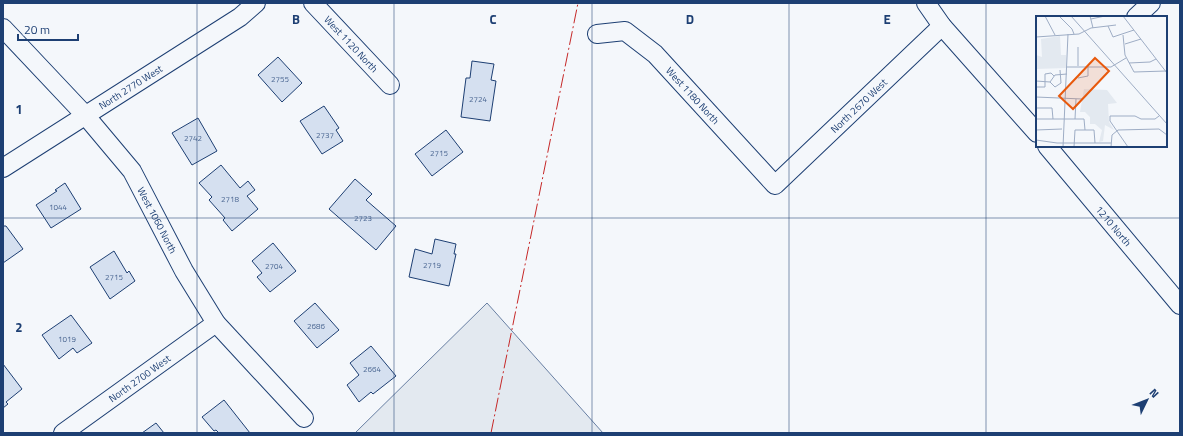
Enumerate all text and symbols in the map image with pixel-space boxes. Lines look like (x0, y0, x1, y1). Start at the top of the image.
text: B (292, 9, 300, 29)
text: C (489, 9, 497, 29)
text: D (686, 9, 694, 29)
text: E (883, 9, 891, 29)
street label: West 1120 North (321, 12, 382, 76)
scale bar (18, 16, 78, 42)
inset map (1036, 16, 1167, 147)
text: 20 m (24, 20, 50, 39)
street label: North 2770 West (95, 61, 166, 113)
street label: West 1180 North (663, 63, 723, 127)
house number: 2755 (271, 73, 289, 85)
street label: North 2670 West (827, 74, 891, 136)
house number: 2724 (469, 93, 487, 105)
text: 1 (15, 99, 23, 119)
house number: 2737 (316, 129, 334, 141)
house number: 2742 (184, 132, 202, 144)
house number: 2715 (430, 147, 448, 159)
street label: West 1060 North (134, 184, 181, 256)
house number: 2718 (221, 193, 239, 205)
house number: 1044 (49, 201, 67, 213)
street label: 1210 North (1092, 202, 1135, 249)
house number: 2723 (354, 212, 372, 224)
house number: 2719 (423, 259, 441, 271)
house number: 2704 (265, 260, 283, 272)
house number: 2715 (105, 271, 123, 283)
text: 2 (15, 317, 23, 337)
house number: 2686 (307, 320, 325, 332)
house number: 1019 (58, 333, 76, 345)
street label: North 2700 West (105, 350, 174, 406)
house number: 2664 (363, 363, 381, 375)
north arrow (1127, 380, 1167, 420)
text: N (1146, 385, 1163, 401)

